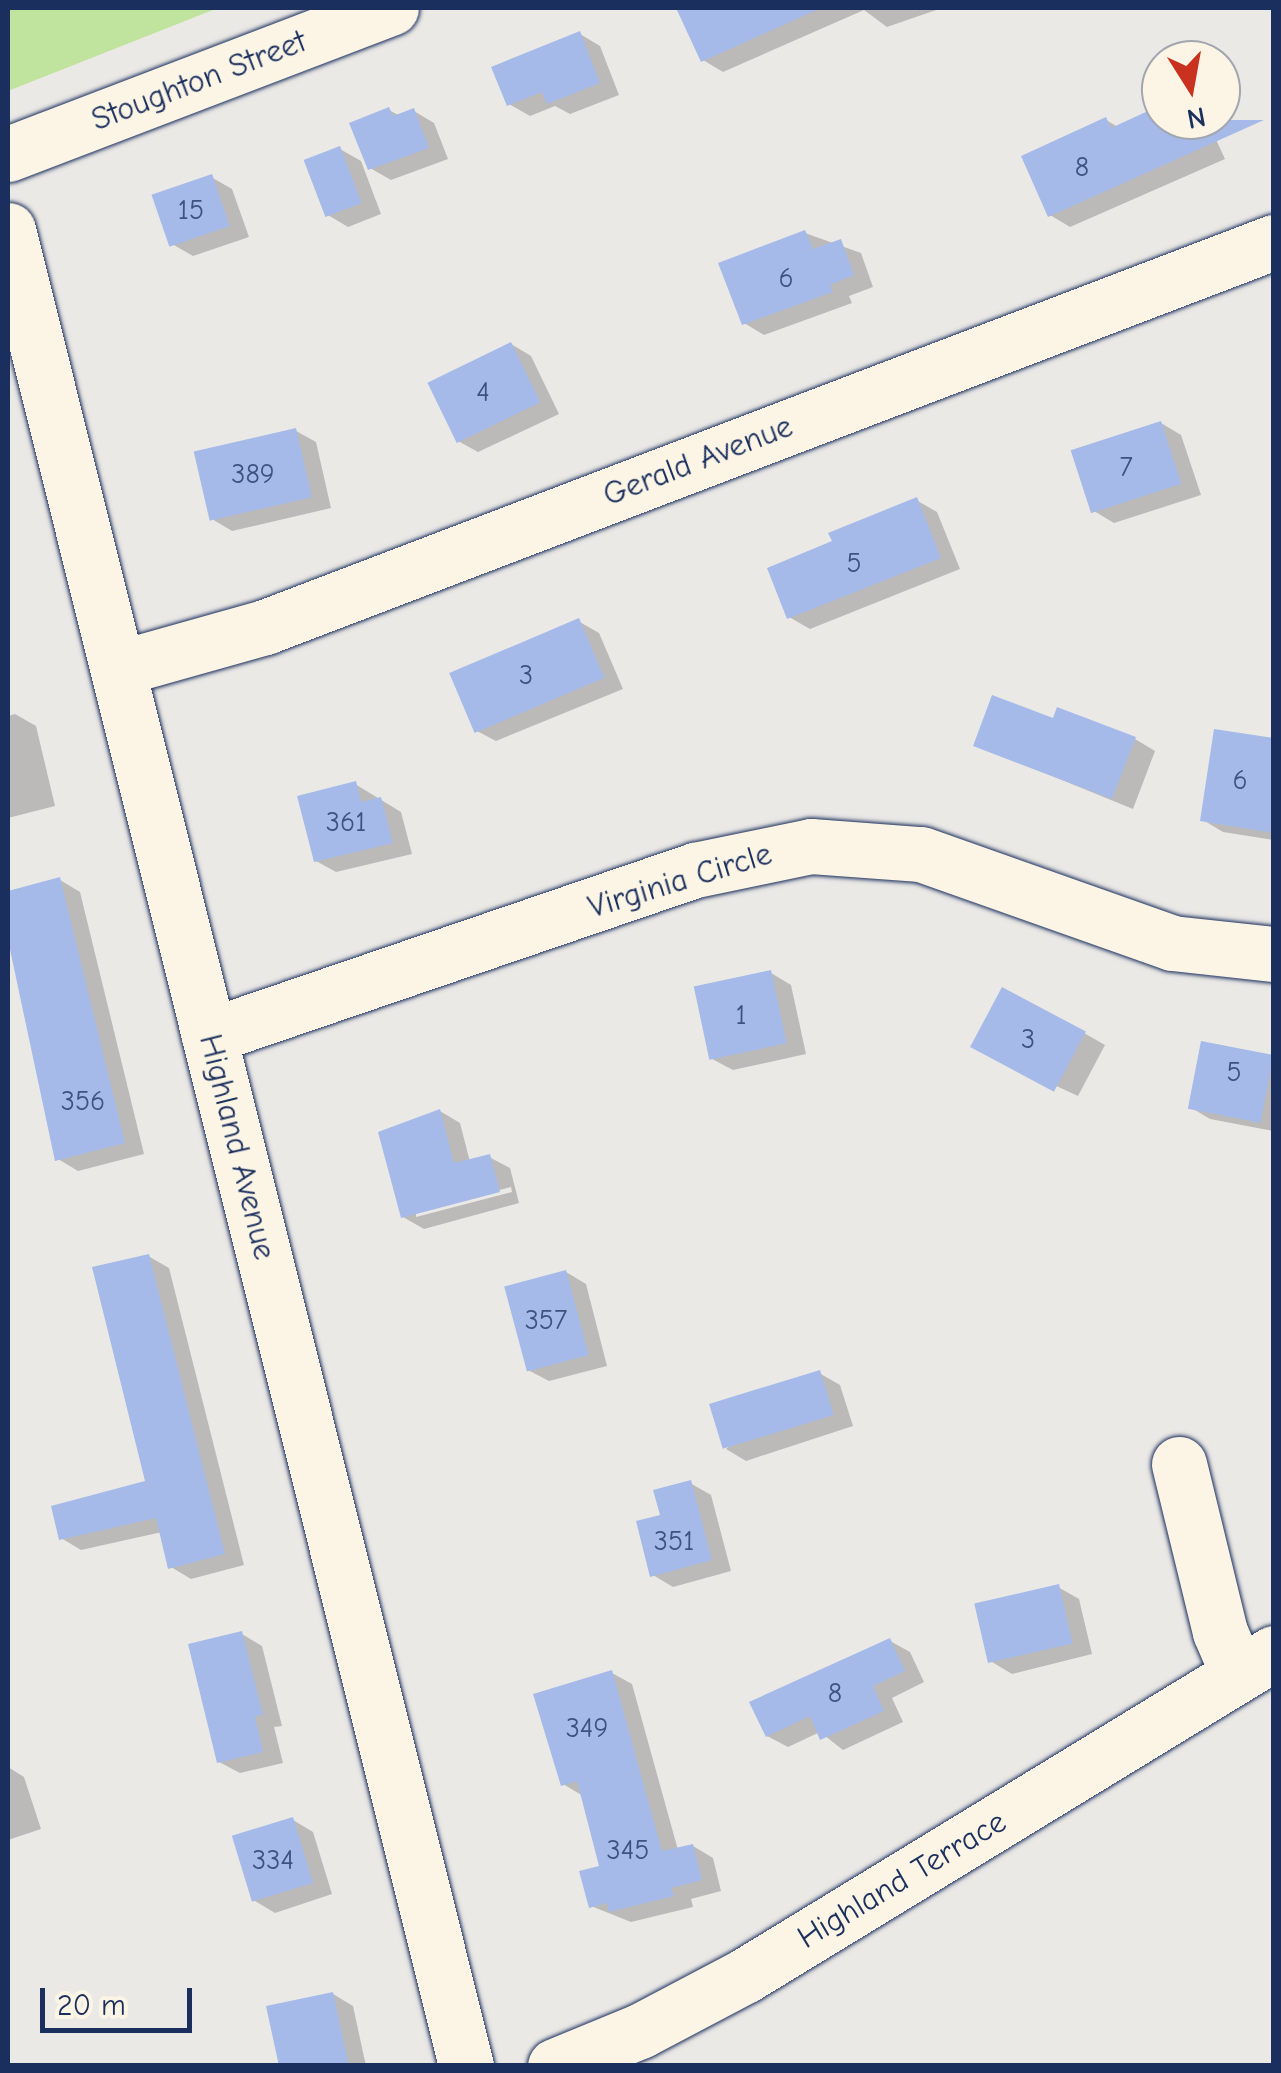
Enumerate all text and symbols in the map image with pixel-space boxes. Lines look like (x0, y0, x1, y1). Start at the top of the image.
street label: Stoughton Street (86, 22, 312, 140)
north arrow (1141, 40, 1241, 140)
text: N (1184, 100, 1208, 135)
house number: 8 (1075, 150, 1089, 184)
house number: 15 (178, 193, 204, 227)
house number: 6 (778, 261, 794, 295)
house number: 4 (476, 375, 490, 409)
street label: Gerald Avenue (598, 407, 798, 515)
house number: 7 (1119, 450, 1133, 484)
house number: 389 (231, 457, 275, 491)
house number: 5 (846, 546, 862, 580)
house number: 3 (519, 658, 533, 692)
house number: 6 (1232, 763, 1248, 797)
house number: 361 (326, 805, 366, 839)
street label: Virginia Circle (584, 835, 776, 927)
house number: 1 (735, 998, 747, 1032)
house number: 3 (1021, 1022, 1035, 1056)
street label: Highland Avenue (190, 1030, 284, 1264)
house number: 5 (1226, 1055, 1242, 1089)
house number: 356 (61, 1084, 105, 1118)
house number: 357 (525, 1303, 567, 1337)
house number: 351 (654, 1524, 694, 1558)
house number: 8 (828, 1676, 842, 1710)
house number: 349 (566, 1711, 608, 1745)
street label: Highland Terrace (791, 1803, 1013, 1957)
house number: 345 (607, 1833, 649, 1867)
house number: 334 (252, 1843, 294, 1877)
scale bar (45, 1968, 198, 2030)
text: 20 m (57, 1988, 126, 2023)

